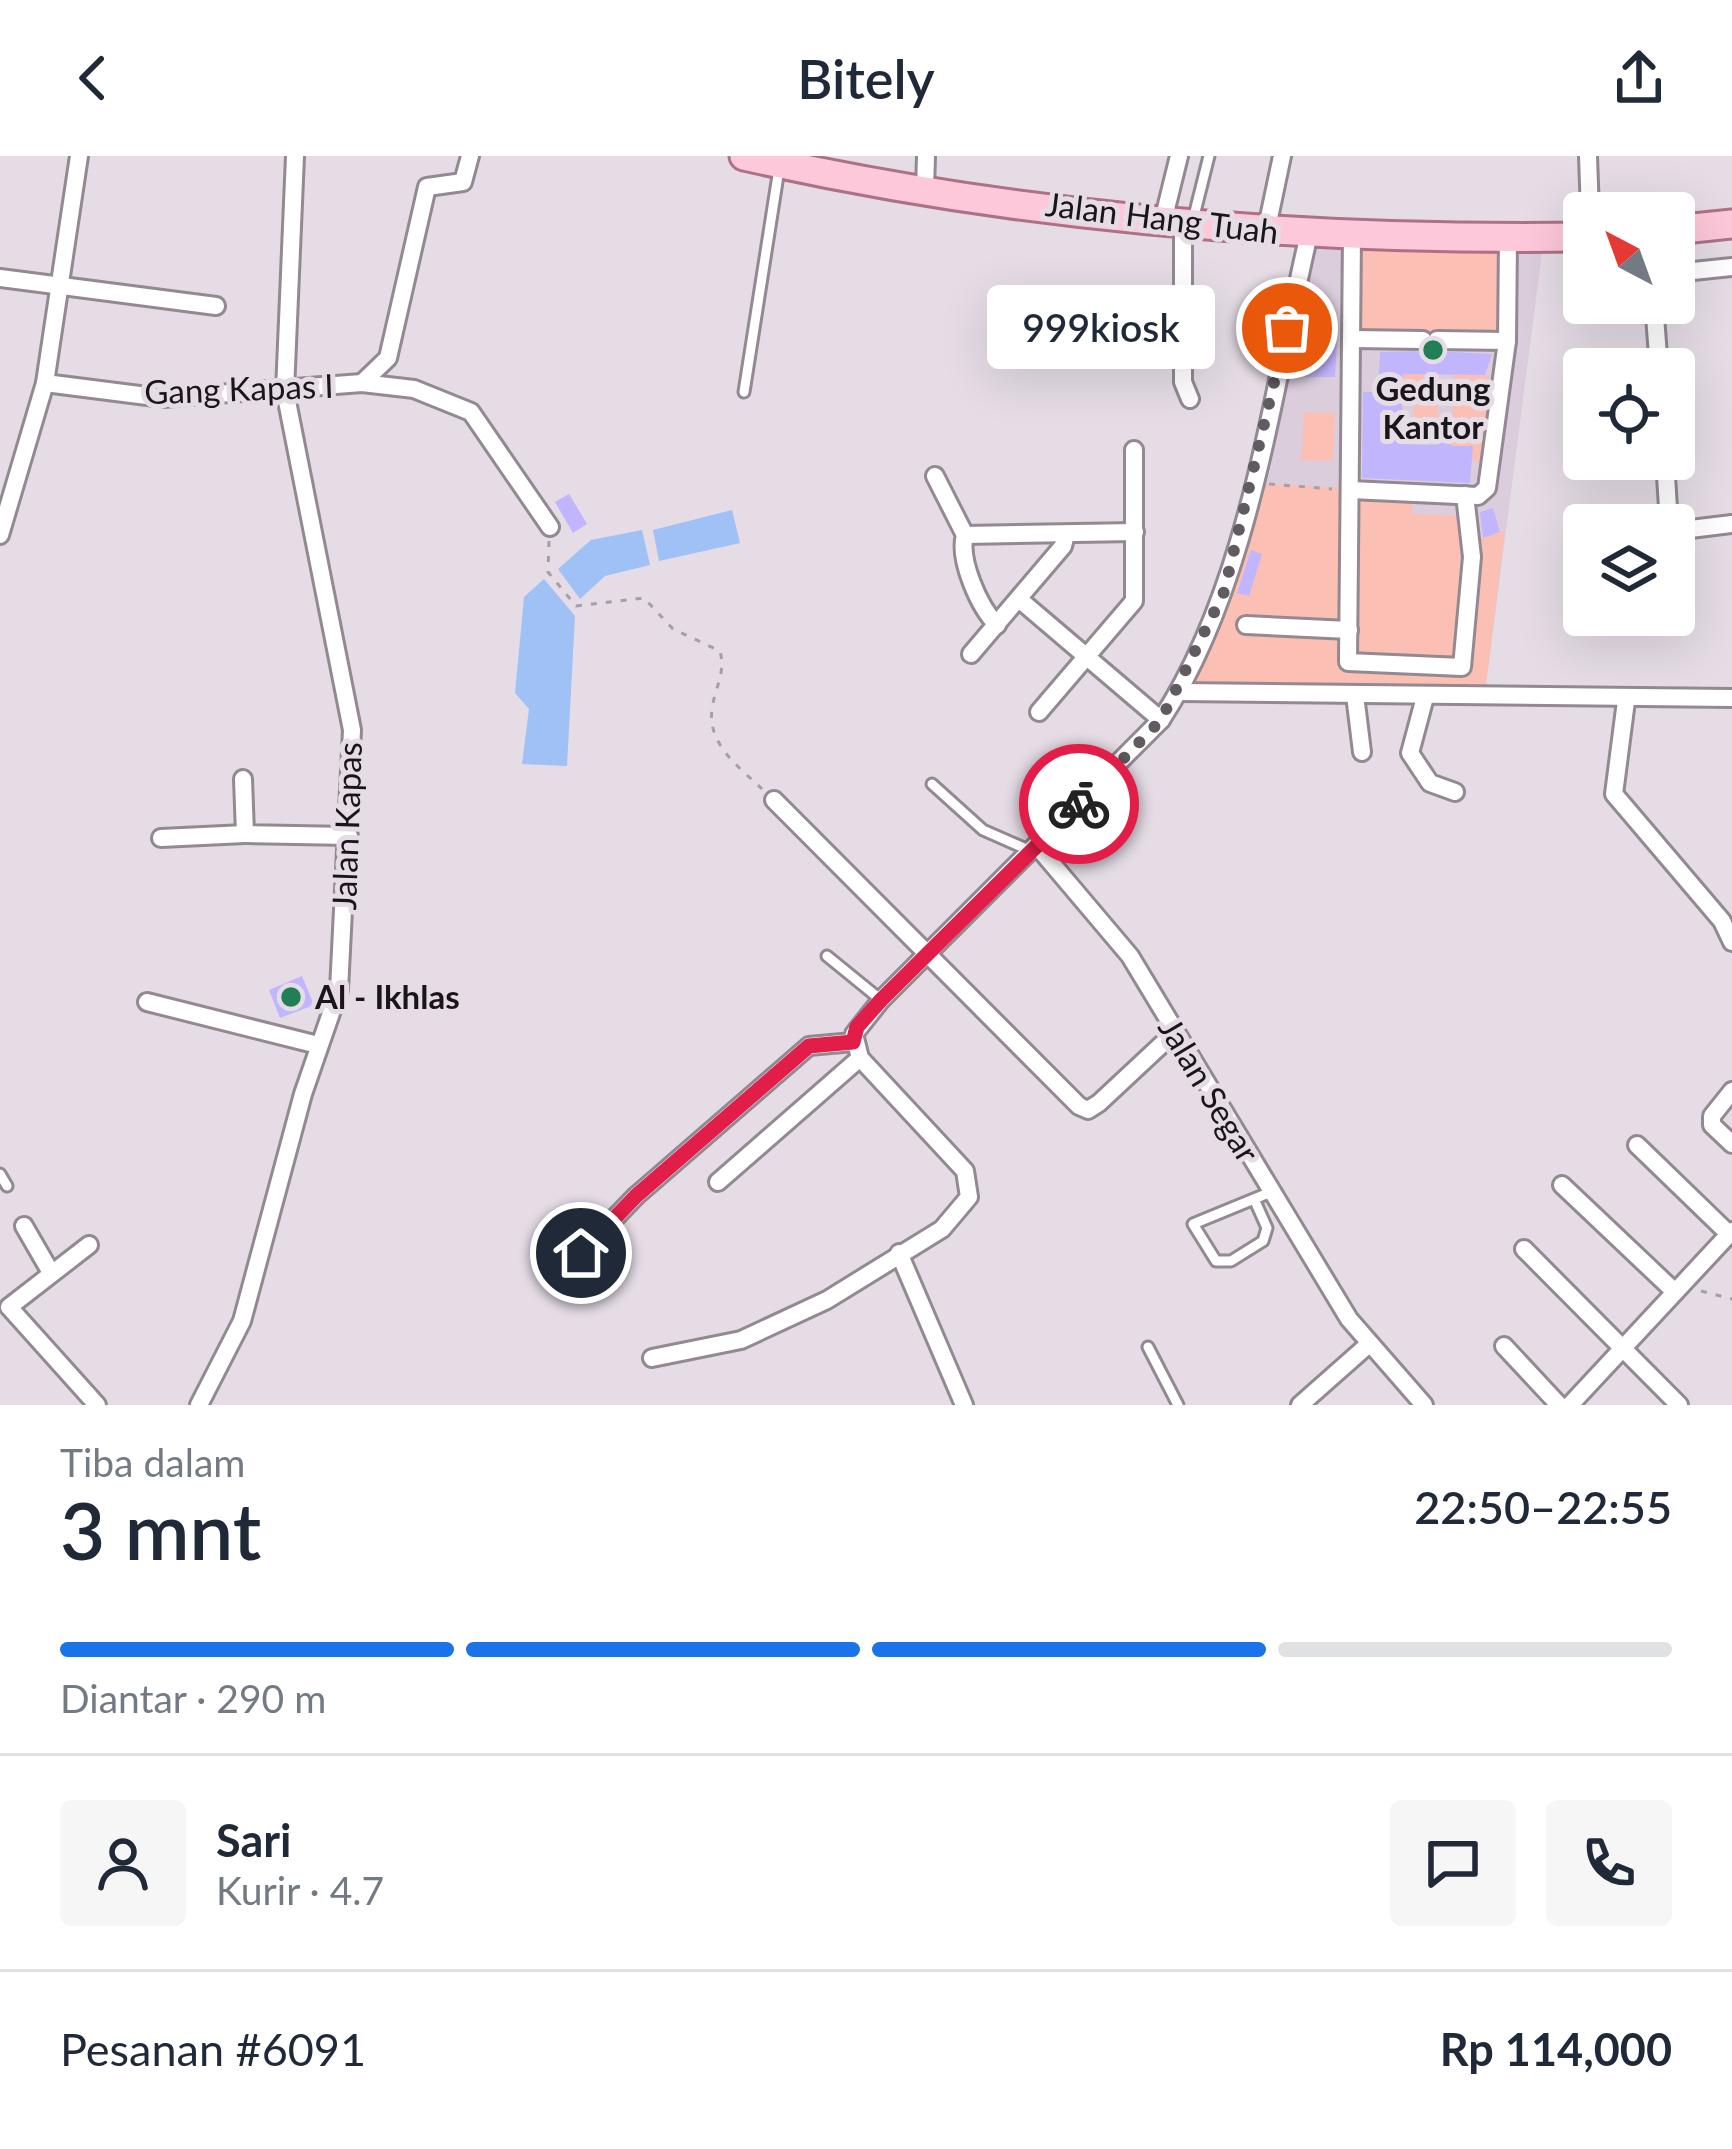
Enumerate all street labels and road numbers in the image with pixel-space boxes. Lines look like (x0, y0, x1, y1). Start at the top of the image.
street label: Jalan Hang Tuah (1043, 183, 1281, 251)
street label: Gang Kapas I (144, 365, 334, 411)
street label: Jalan Kapas (323, 741, 369, 911)
street label: Jalan Segar (1151, 1010, 1269, 1169)

